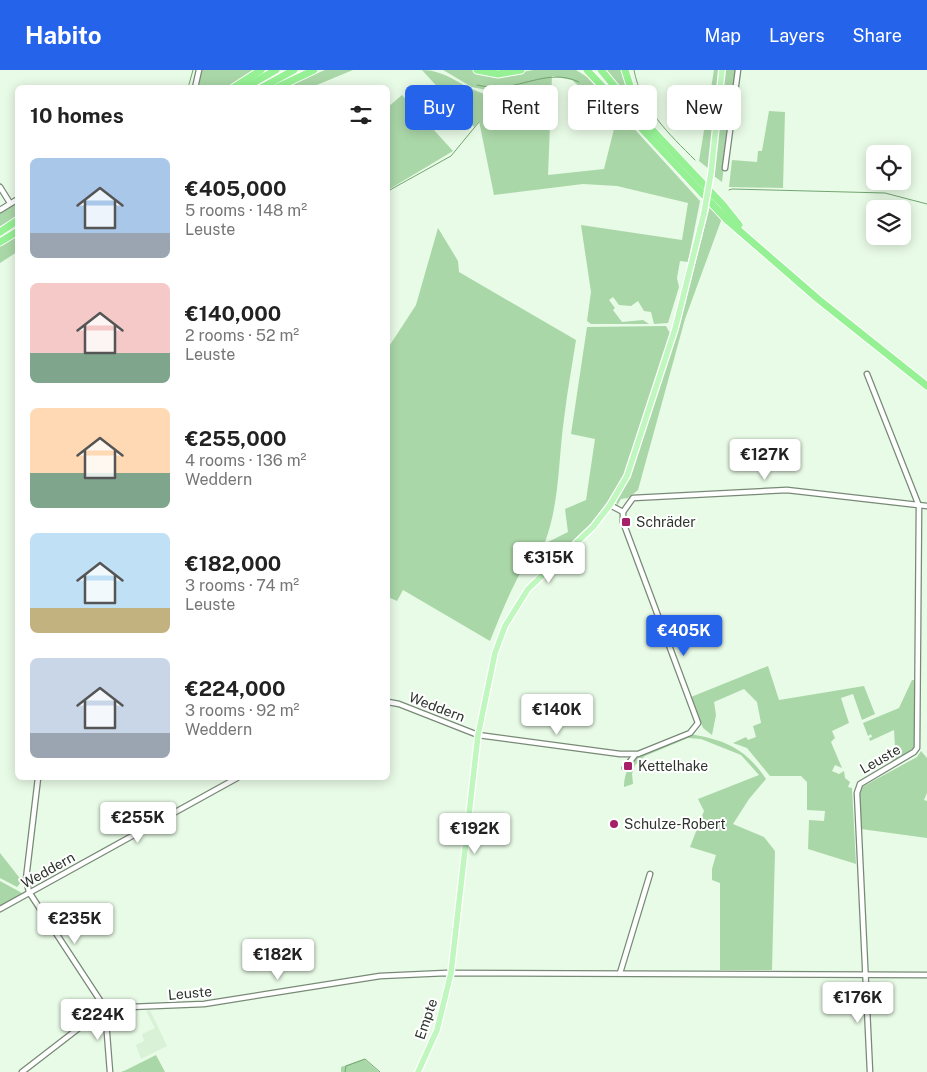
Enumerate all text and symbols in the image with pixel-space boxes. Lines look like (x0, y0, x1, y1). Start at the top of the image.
text: Habito (25, 21, 101, 49)
text: Map (705, 25, 741, 46)
text: Layers (769, 25, 825, 46)
text: Share (853, 25, 902, 46)
chip: Buy (405, 85, 473, 130)
chip: Rent (483, 85, 558, 130)
chip: Filters (568, 85, 657, 130)
chip: New (667, 85, 741, 130)
icon: filters (347, 101, 375, 129)
text: 10 homes (30, 103, 124, 128)
map controls (866, 145, 911, 245)
button: locate (866, 145, 911, 190)
text: €405,000 (185, 176, 286, 201)
icon: home (70, 178, 130, 238)
button: layers (866, 200, 911, 245)
text: 5 rooms · 148 m² (185, 201, 307, 220)
text: Leuste (185, 220, 235, 239)
text: €140,000 (185, 301, 281, 326)
icon: home (70, 303, 130, 363)
text: 2 rooms · 52 m² (185, 326, 299, 345)
text: Leuste (185, 345, 235, 364)
text: €255,000 (185, 426, 287, 451)
icon: home (70, 428, 130, 488)
pin: €127K (730, 438, 800, 481)
text: €127K (741, 445, 789, 464)
text: 4 rooms · 136 m² (185, 451, 306, 470)
text: Weddern (185, 470, 252, 489)
place label: Schräder (636, 514, 696, 530)
marker: Schräder (620, 516, 632, 528)
pin: €315K (514, 542, 584, 584)
text: €315K (524, 548, 574, 567)
text: €182,000 (185, 551, 281, 576)
icon: home (70, 553, 130, 613)
text: 3 rooms · 74 m² (185, 576, 299, 595)
text: Leuste (185, 595, 235, 614)
pin: €405K (649, 614, 719, 657)
text: €405K (657, 621, 711, 640)
text: €224,000 (185, 676, 285, 701)
icon: home (70, 678, 130, 738)
street label: Weddern (407, 689, 467, 725)
pin: €140K (522, 694, 592, 736)
text: €140K (532, 700, 582, 719)
text: 3 rooms · 92 m² (185, 701, 299, 720)
text: Weddern (185, 720, 252, 739)
street label: Leuste (857, 741, 903, 777)
place label: Kettelhake (638, 758, 708, 774)
marker: Kettelhake (622, 760, 634, 772)
pin: €255K (103, 802, 173, 844)
text: €255K (111, 808, 165, 827)
pin: €192K (440, 812, 510, 855)
place label: Schulze-Robert (624, 816, 726, 832)
marker: Schulze-Robert (608, 818, 620, 830)
text: €192K (450, 819, 500, 838)
street label: Weddern (18, 849, 78, 891)
pin: €235K (40, 902, 110, 945)
text: €235K (48, 909, 102, 928)
pin: €182K (243, 938, 313, 981)
text: €182K (253, 945, 303, 964)
pin: €176K (823, 982, 893, 1024)
street label: Leuste (167, 983, 213, 1003)
text: €176K (833, 988, 883, 1007)
street label: Empte (412, 997, 440, 1041)
pin: €224K (63, 998, 133, 1041)
text: €224K (72, 1005, 124, 1024)

